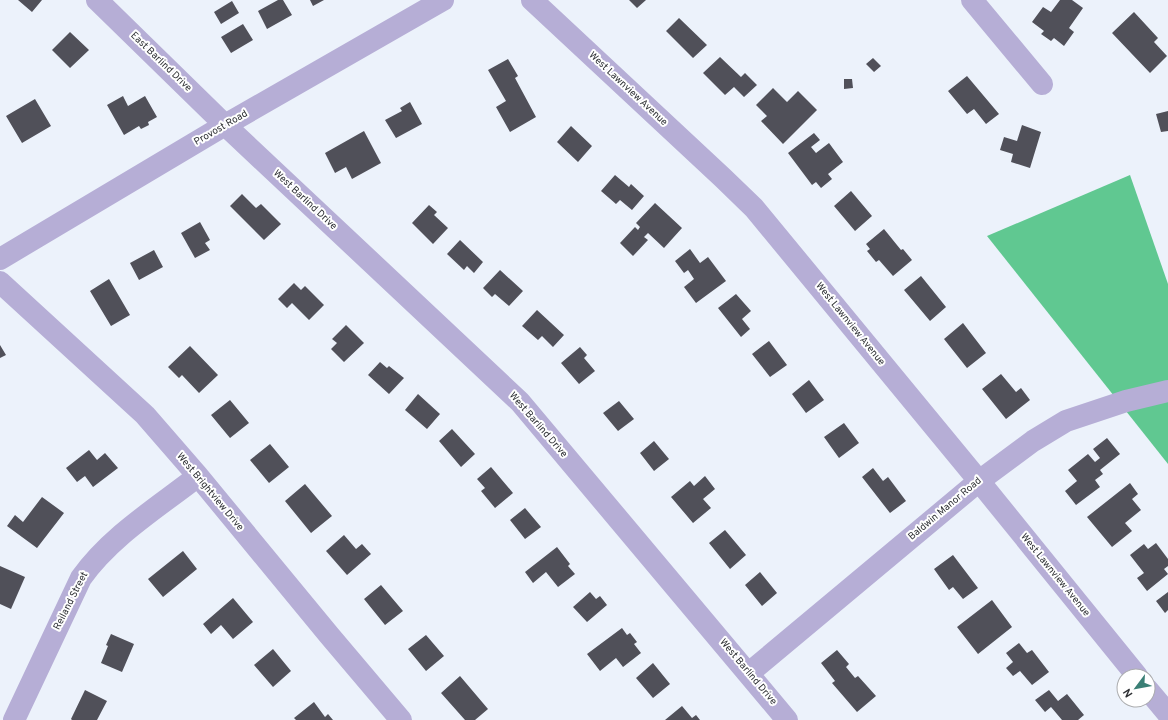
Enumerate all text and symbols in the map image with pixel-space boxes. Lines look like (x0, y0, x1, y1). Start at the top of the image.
street label: East Barlind Drive (128, 29, 194, 95)
street label: West Lawnview Avenue (586, 49, 670, 129)
street label: Provost Road (192, 107, 250, 149)
street label: West Barlind Drive (270, 167, 340, 233)
street label: West Lawnview Avenue (812, 280, 888, 368)
street label: West Barlind Drive (506, 390, 570, 460)
street label: West Brightview Drive (174, 450, 246, 534)
street label: Baldwin Manor Road (906, 475, 984, 543)
street label: West Lawnview Avenue (1017, 531, 1093, 619)
street label: Reiland Street (51, 570, 91, 632)
street label: West Barlind Drive (716, 636, 780, 708)
north arrow (1116, 668, 1156, 708)
text: N (1120, 686, 1136, 700)

